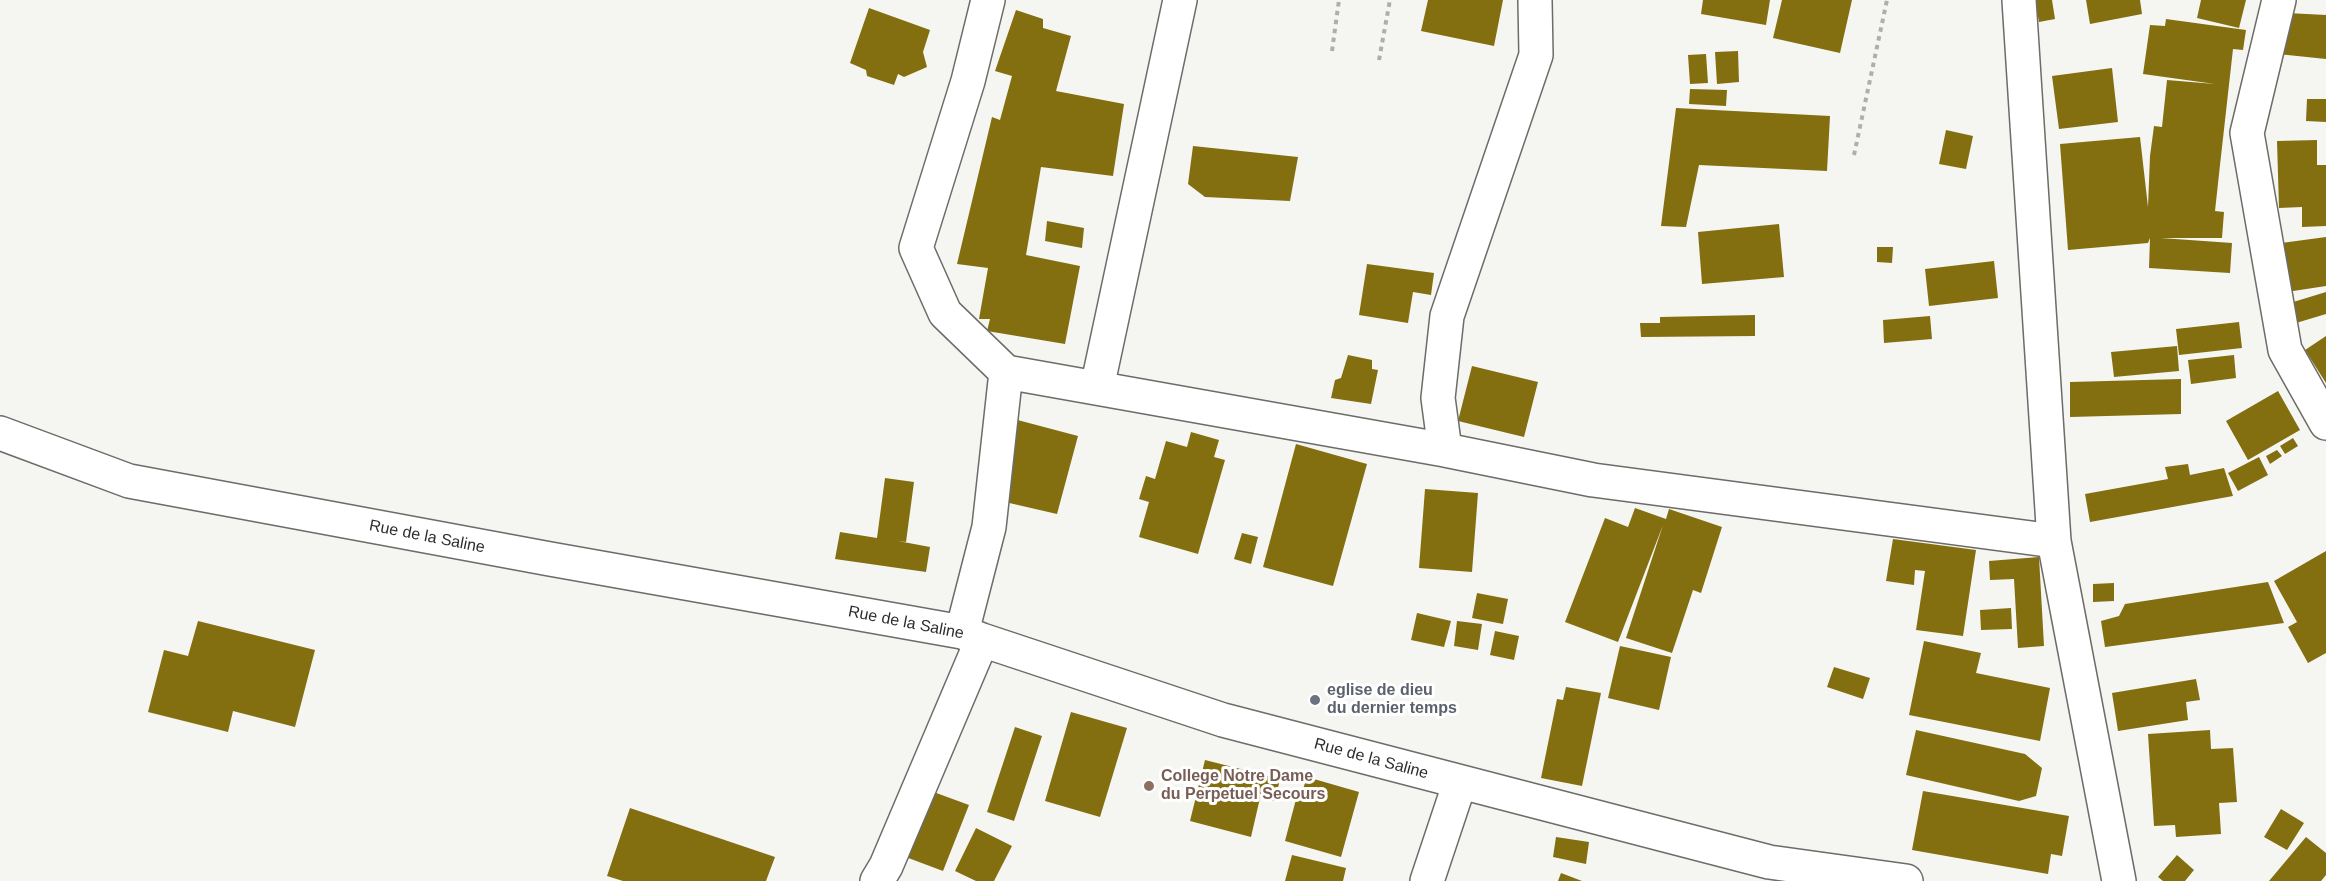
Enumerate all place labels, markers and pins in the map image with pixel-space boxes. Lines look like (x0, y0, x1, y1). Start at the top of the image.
place label: eglise de dieu du dernier temps (1327, 681, 1457, 719)
marker: eglise de dieu du dernier temps (1308, 693, 1322, 707)
place label: College Notre Dame du Perpetuel Secours (1161, 767, 1325, 805)
marker: College Notre Dame du Perpetuel Secours (1142, 779, 1156, 793)

